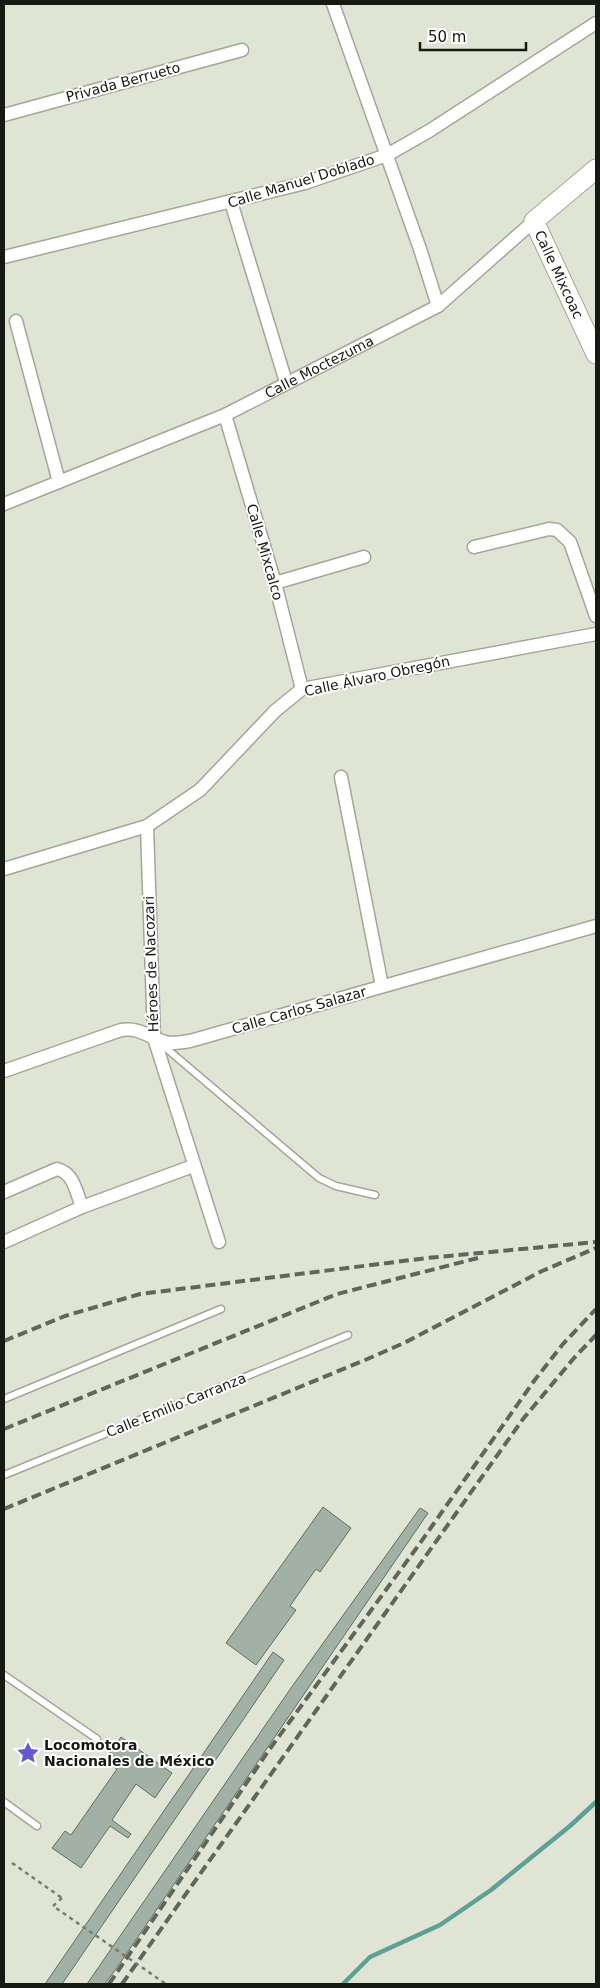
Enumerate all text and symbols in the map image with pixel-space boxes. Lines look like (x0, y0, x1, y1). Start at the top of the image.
scale bar (420, 20, 526, 52)
text: 50 m (428, 28, 466, 46)
street label: Privada Berrueto (64, 59, 182, 105)
street label: Calle Manuel Doblado (226, 151, 376, 211)
street label: Calle Mixcoac (531, 228, 586, 321)
street label: Calle Moctezuma (262, 332, 376, 401)
street label: Calle Mixcalco (244, 502, 286, 602)
street label: Calle Álvaro Obregón (303, 653, 451, 699)
street label: Héroes de Nacozari (141, 896, 161, 1032)
street label: Calle Carlos Salazar (230, 983, 368, 1037)
street label: Calle Emilio Carranza (104, 1370, 248, 1440)
place label: Locomotora Nacionales de México (44, 1737, 215, 1769)
place icon: Locomotora Nacionales de México (15, 1740, 41, 1766)

